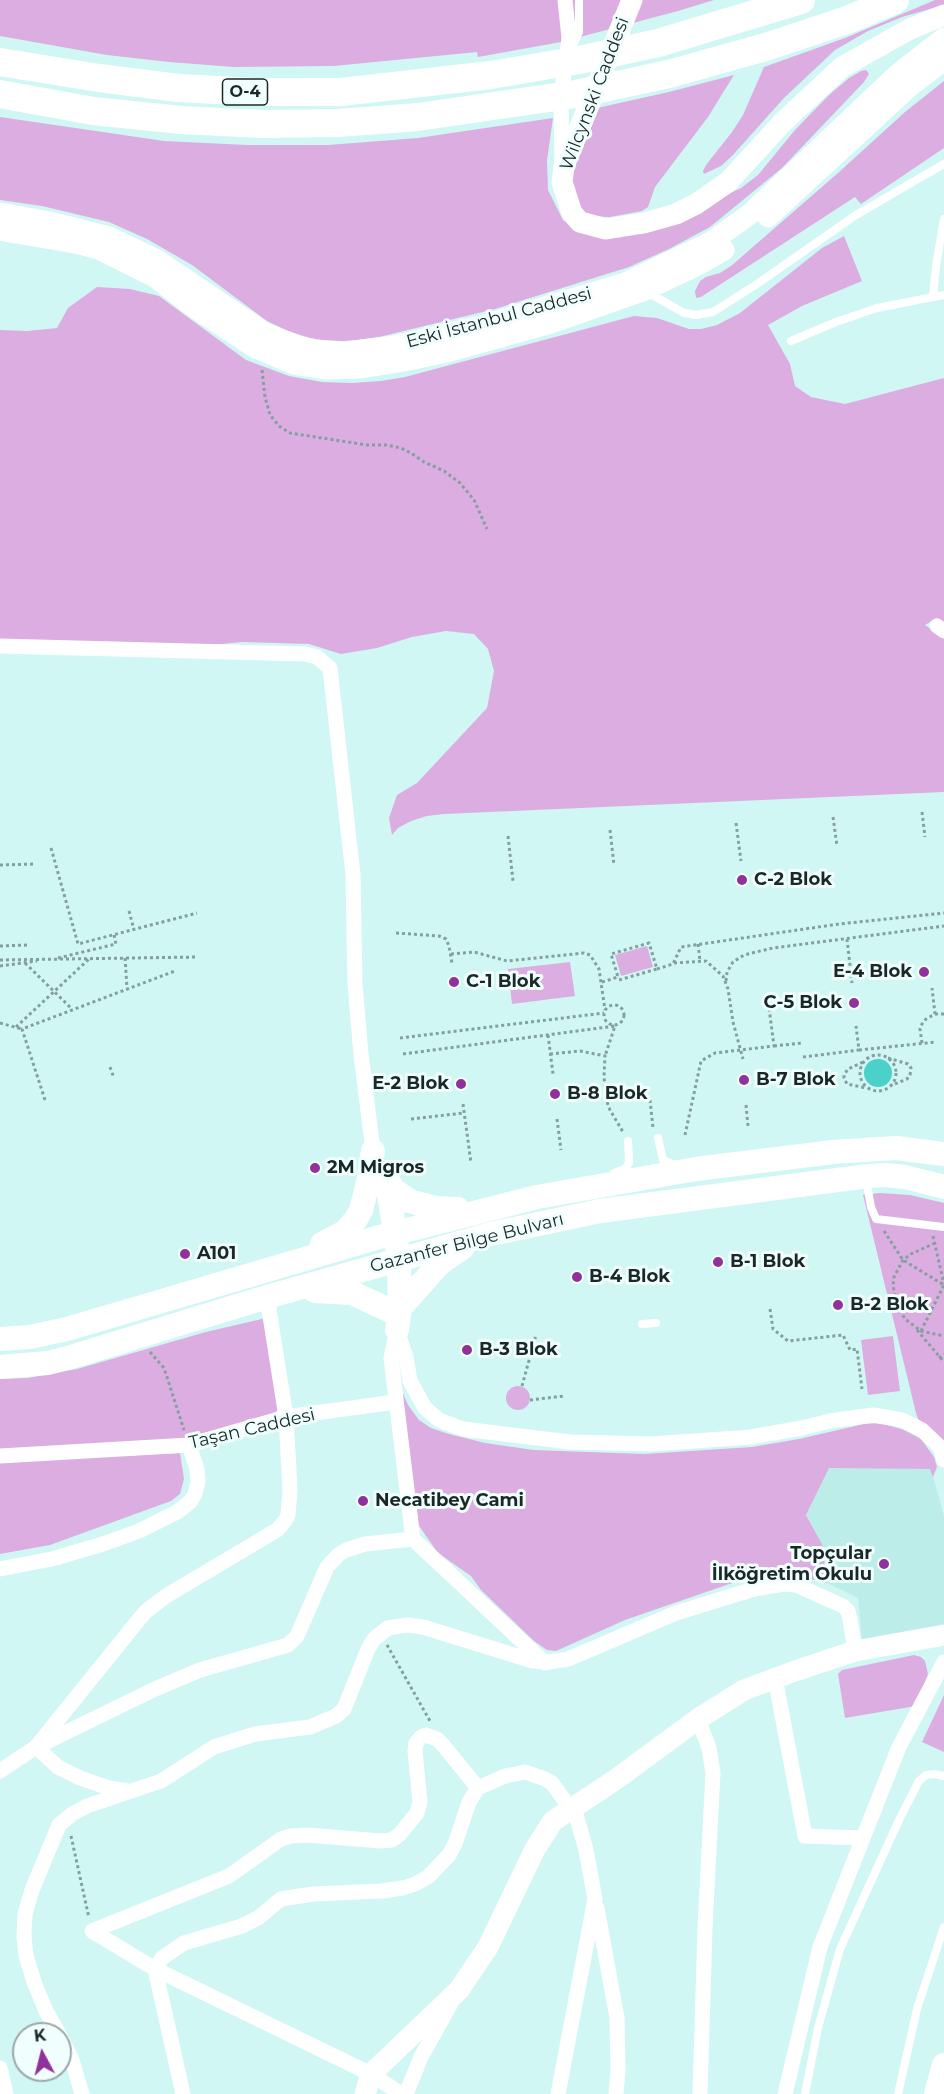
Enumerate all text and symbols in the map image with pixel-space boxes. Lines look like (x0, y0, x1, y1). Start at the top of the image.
street label: Wilcynski Caddesi (556, 14, 634, 174)
road number: O-4 (222, 79, 268, 105)
street label: Eski İstanbul Caddesi (404, 283, 594, 353)
place label: C-2 Blok (754, 869, 832, 891)
marker: C-2 Blok (735, 873, 749, 887)
place label: E-4 Blok (833, 961, 912, 983)
marker: E-4 Blok (917, 965, 931, 979)
place label: C-1 Blok (466, 971, 540, 993)
marker: C-1 Blok (447, 975, 461, 989)
place label: C-5 Blok (764, 992, 842, 1014)
marker: C-5 Blok (847, 996, 861, 1010)
place label: B-7 Blok (756, 1069, 836, 1091)
place label: E-2 Blok (372, 1073, 449, 1095)
marker: B-7 Blok (737, 1073, 751, 1087)
marker: E-2 Blok (454, 1077, 468, 1091)
place label: B-8 Blok (567, 1083, 647, 1105)
marker: B-8 Blok (548, 1087, 562, 1101)
place label: 2M Migros (327, 1157, 424, 1179)
marker: 2M Migros (308, 1161, 322, 1175)
street label: Gazanfer Bilge Bulvarı (368, 1208, 566, 1278)
place label: A101 (197, 1243, 236, 1265)
marker: A101 (178, 1247, 192, 1261)
place label: B-1 Blok (730, 1251, 805, 1273)
marker: B-1 Blok (711, 1255, 725, 1269)
place label: B-4 Blok (589, 1266, 670, 1288)
marker: B-4 Blok (570, 1270, 584, 1284)
place label: B-2 Blok (850, 1294, 929, 1316)
marker: B-2 Blok (831, 1298, 845, 1312)
place label: B-3 Blok (479, 1339, 558, 1361)
marker: B-3 Blok (460, 1343, 474, 1357)
street label: Taşan Caddesi (187, 1404, 317, 1454)
place label: Necatibey Cami (375, 1490, 524, 1512)
marker: Necatibey Cami (356, 1494, 370, 1508)
place label: Topçular İlköğretim Okulu (712, 1543, 872, 1586)
marker: Topçular İlköğretim Okulu (877, 1557, 891, 1571)
north arrow (12, 2022, 72, 2082)
text: K (33, 2025, 47, 2046)

